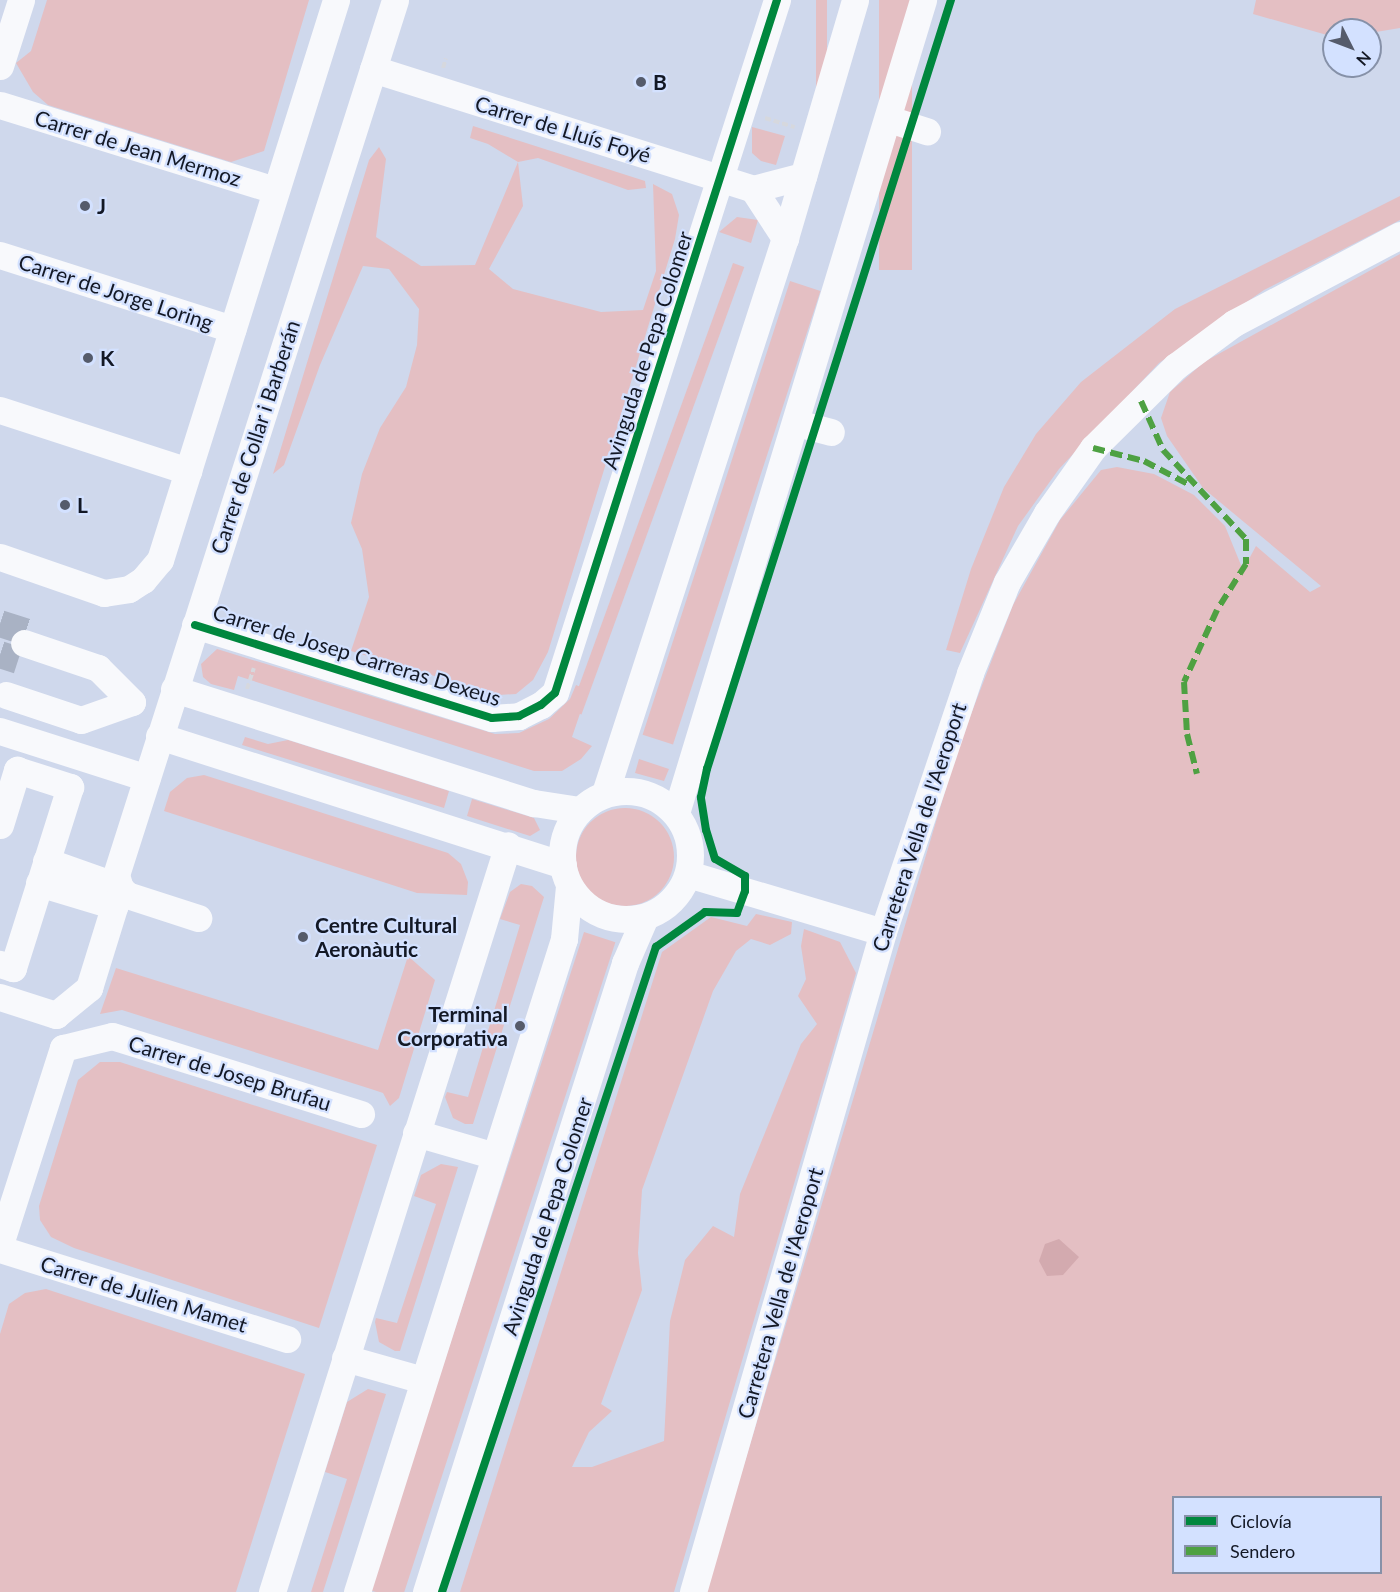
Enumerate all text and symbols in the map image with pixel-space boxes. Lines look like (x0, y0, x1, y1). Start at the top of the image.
north arrow (1322, 18, 1382, 78)
text: N (1353, 48, 1375, 70)
place label: B (653, 69, 667, 95)
marker: B (634, 75, 648, 89)
street label: Carrer de Lluís Foyé (472, 90, 654, 168)
street label: Carrer de Jean Mermoz (31, 105, 245, 191)
place label: J (97, 193, 106, 219)
marker: J (78, 199, 92, 213)
street label: Avinguda de Pepa Colomer (597, 228, 697, 472)
street label: Carrer de Jorge Loring (15, 249, 217, 335)
street label: Carrer de Collar i Barberán (205, 317, 305, 557)
place label: K (100, 345, 114, 371)
marker: K (81, 351, 95, 365)
place label: L (77, 492, 88, 518)
marker: L (58, 498, 72, 512)
street label: Carrer de Josep Carreras Dexeus (209, 599, 505, 711)
street label: Carretera Vella de l'Aeroport (867, 699, 971, 955)
place label: Centre Cultural Aeronàutic (315, 912, 457, 962)
marker: Centre Cultural Aeronàutic (296, 930, 310, 944)
place label: Terminal Corporativa (397, 1001, 508, 1051)
marker: Terminal Corporativa (513, 1019, 527, 1033)
street label: Carrer de Josep Brufau (125, 1030, 335, 1116)
street label: Avinguda de Pepa Colomer (497, 1094, 597, 1338)
street label: Carretera Vella de l'Aeroport (732, 1164, 828, 1422)
street label: Carrer de Julien Mamet (37, 1250, 251, 1338)
legend (1172, 1496, 1382, 1574)
text: Ciclovía (1230, 1510, 1292, 1532)
text: Sendero (1230, 1540, 1295, 1562)

